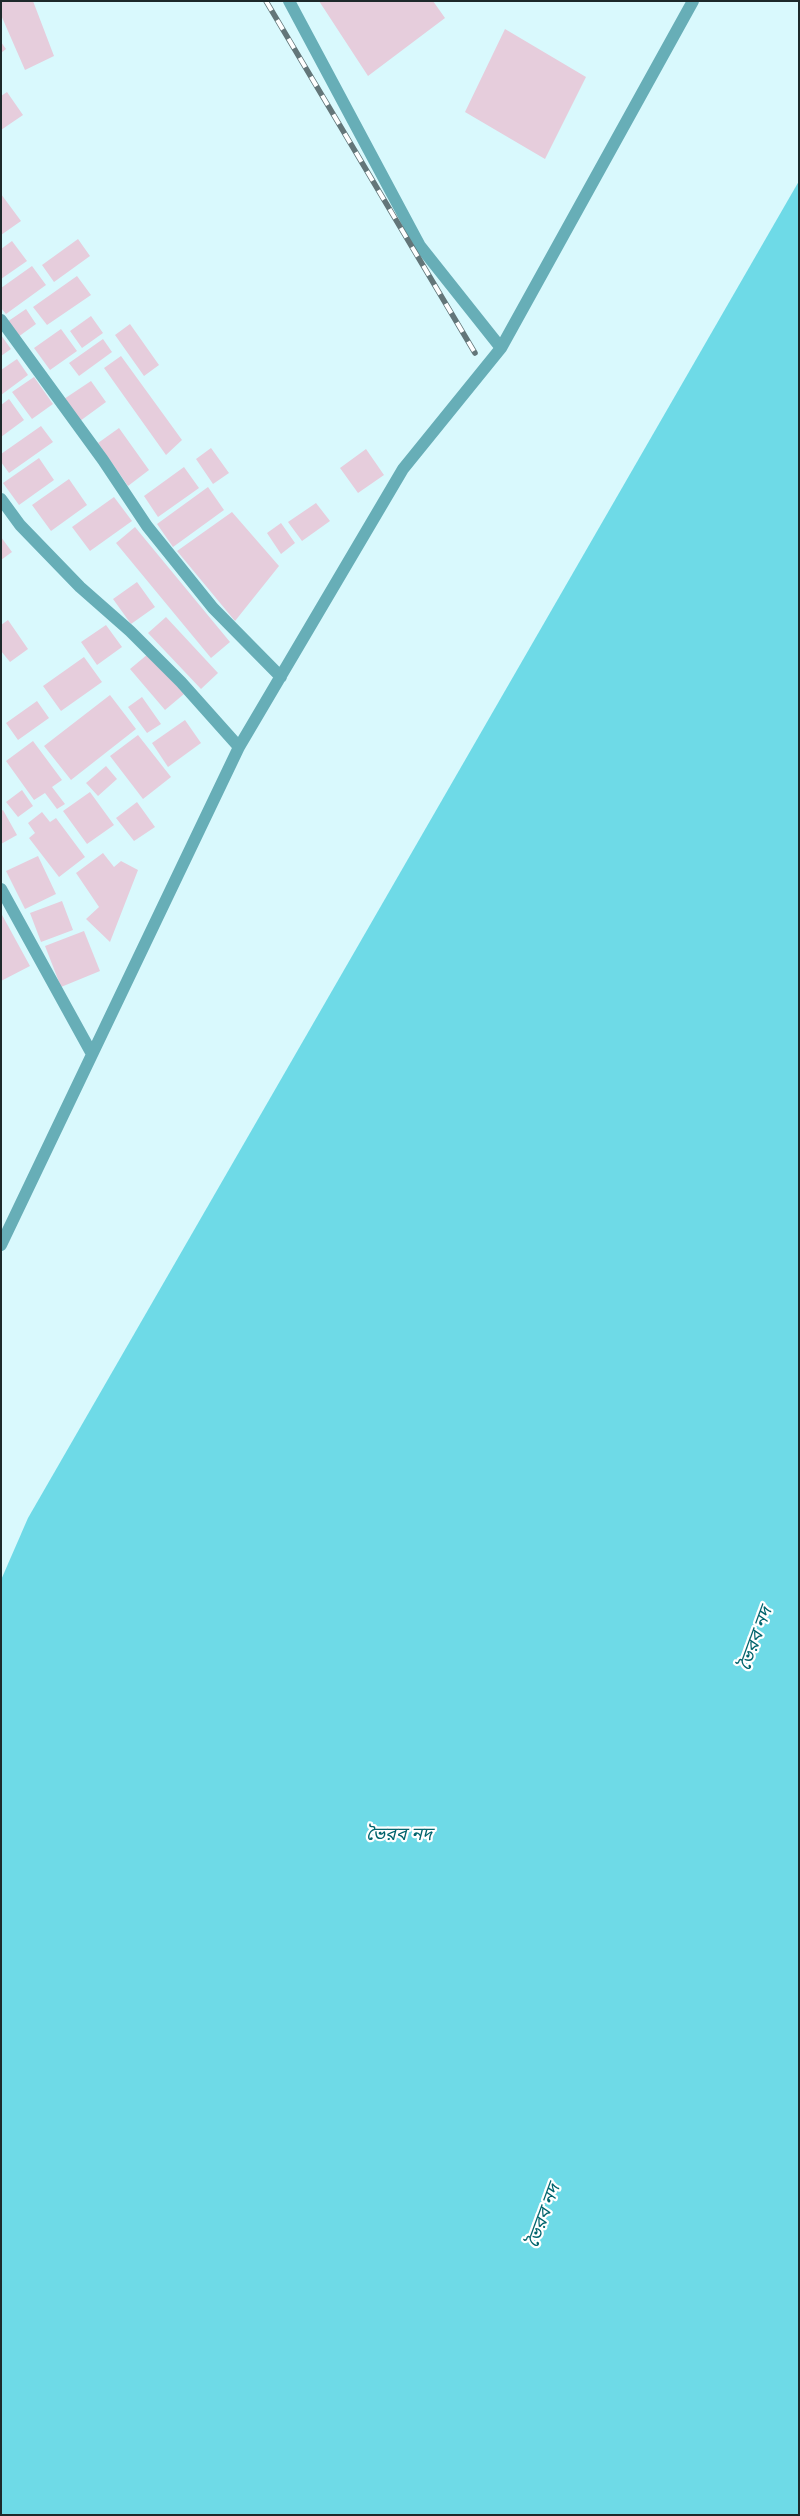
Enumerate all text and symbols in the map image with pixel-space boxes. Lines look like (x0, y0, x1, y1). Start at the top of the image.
water label: ভৈরব নদ (735, 1604, 777, 1674)
water label: ভৈরব নদ (366, 1824, 432, 1846)
water label: ভৈরব নদ (523, 2181, 565, 2251)

